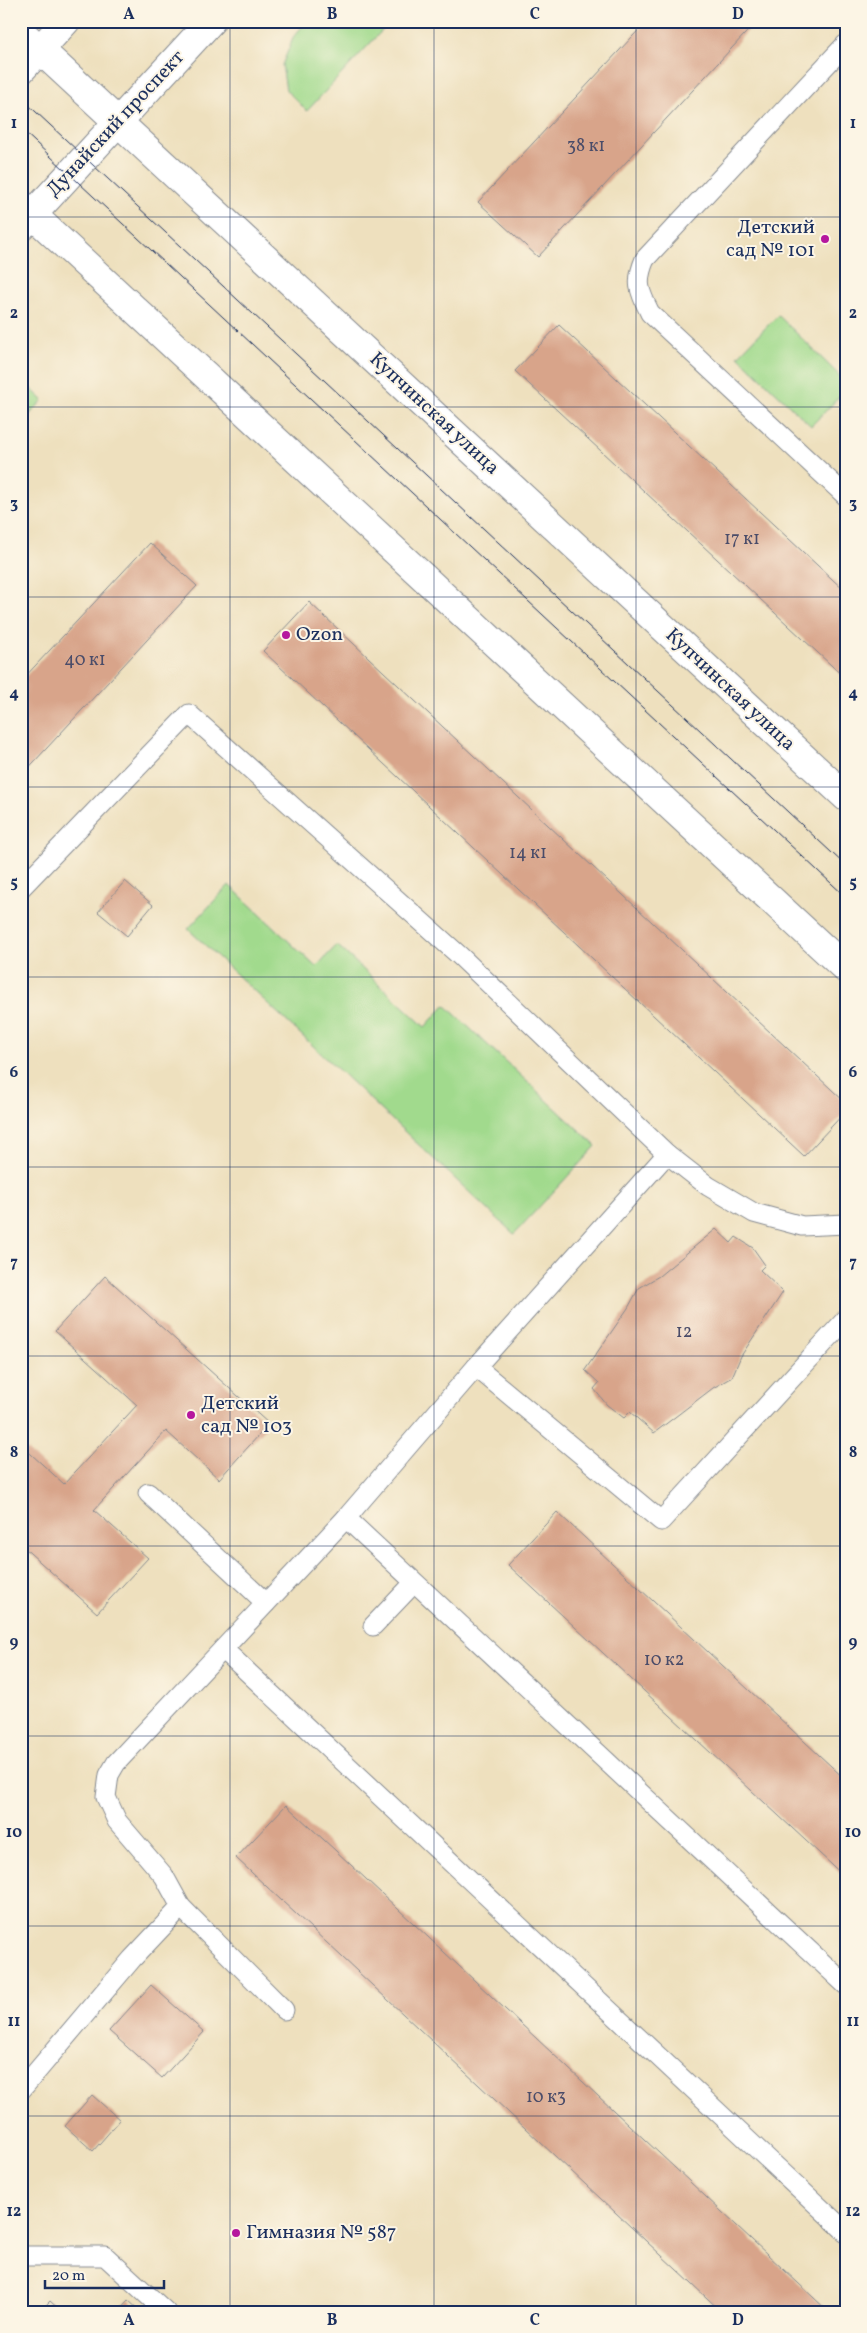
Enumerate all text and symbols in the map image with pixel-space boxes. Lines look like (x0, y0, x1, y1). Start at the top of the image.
text: A (123, 4, 135, 26)
text: B (327, 4, 338, 26)
text: C (530, 4, 540, 26)
text: D (732, 4, 744, 26)
street label: Дунайский проспект (40, 44, 192, 204)
text: 1 (11, 113, 17, 135)
text: 1 (850, 113, 856, 135)
house number: 38 к1 (567, 134, 605, 159)
place label: Детский сад № 101 (726, 214, 815, 265)
marker: Детский сад № 101 (819, 233, 831, 245)
text: 2 (10, 303, 18, 325)
text: 2 (849, 303, 857, 325)
street label: Купчинская улица (363, 346, 505, 482)
text: 3 (10, 493, 18, 515)
text: 3 (849, 493, 857, 515)
house number: 17 к1 (724, 527, 760, 552)
place label: Ozon (296, 621, 343, 649)
street label: Купчинская улица (659, 622, 801, 758)
marker: Ozon (280, 629, 292, 641)
house number: 40 к1 (64, 648, 106, 673)
text: 4 (9, 683, 19, 705)
text: 4 (848, 683, 858, 705)
house number: 14 к1 (509, 841, 547, 866)
text: 5 (10, 872, 18, 894)
text: 5 (849, 872, 857, 894)
text: 6 (10, 1062, 19, 1084)
text: 6 (849, 1062, 858, 1084)
text: 7 (10, 1252, 18, 1274)
text: 7 (849, 1252, 857, 1274)
house number: 12 (676, 1320, 692, 1345)
place label: Детский сад № 103 (201, 1390, 292, 1441)
marker: Детский сад № 103 (185, 1409, 197, 1421)
text: 8 (10, 1442, 18, 1464)
text: 8 (849, 1442, 857, 1464)
text: 9 (10, 1632, 19, 1654)
text: 9 (849, 1632, 858, 1654)
house number: 10 к2 (644, 1648, 684, 1673)
text: 10 (6, 1822, 22, 1844)
text: 10 (845, 1822, 861, 1844)
text: 11 (8, 2011, 20, 2033)
text: 11 (847, 2011, 859, 2033)
house number: 10 к3 (526, 2085, 566, 2110)
text: 12 (7, 2201, 21, 2223)
text: 12 (846, 2201, 860, 2223)
place label: Гимназия № 587 (246, 2219, 397, 2247)
marker: Гимназия № 587 (230, 2227, 242, 2239)
scale bar (45, 2258, 164, 2290)
text: 20 m (52, 2266, 85, 2287)
text: A (123, 2310, 135, 2332)
text: B (327, 2310, 338, 2332)
text: C (530, 2310, 540, 2332)
text: D (732, 2310, 744, 2332)

